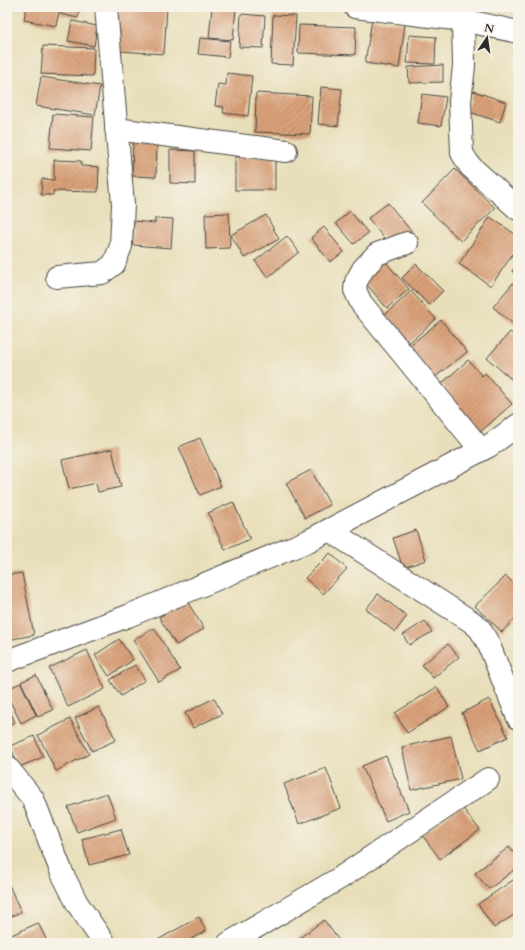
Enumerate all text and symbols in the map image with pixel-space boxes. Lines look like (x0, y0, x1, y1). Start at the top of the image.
north arrow (467, 18, 507, 58)
text: N (483, 20, 496, 37)

